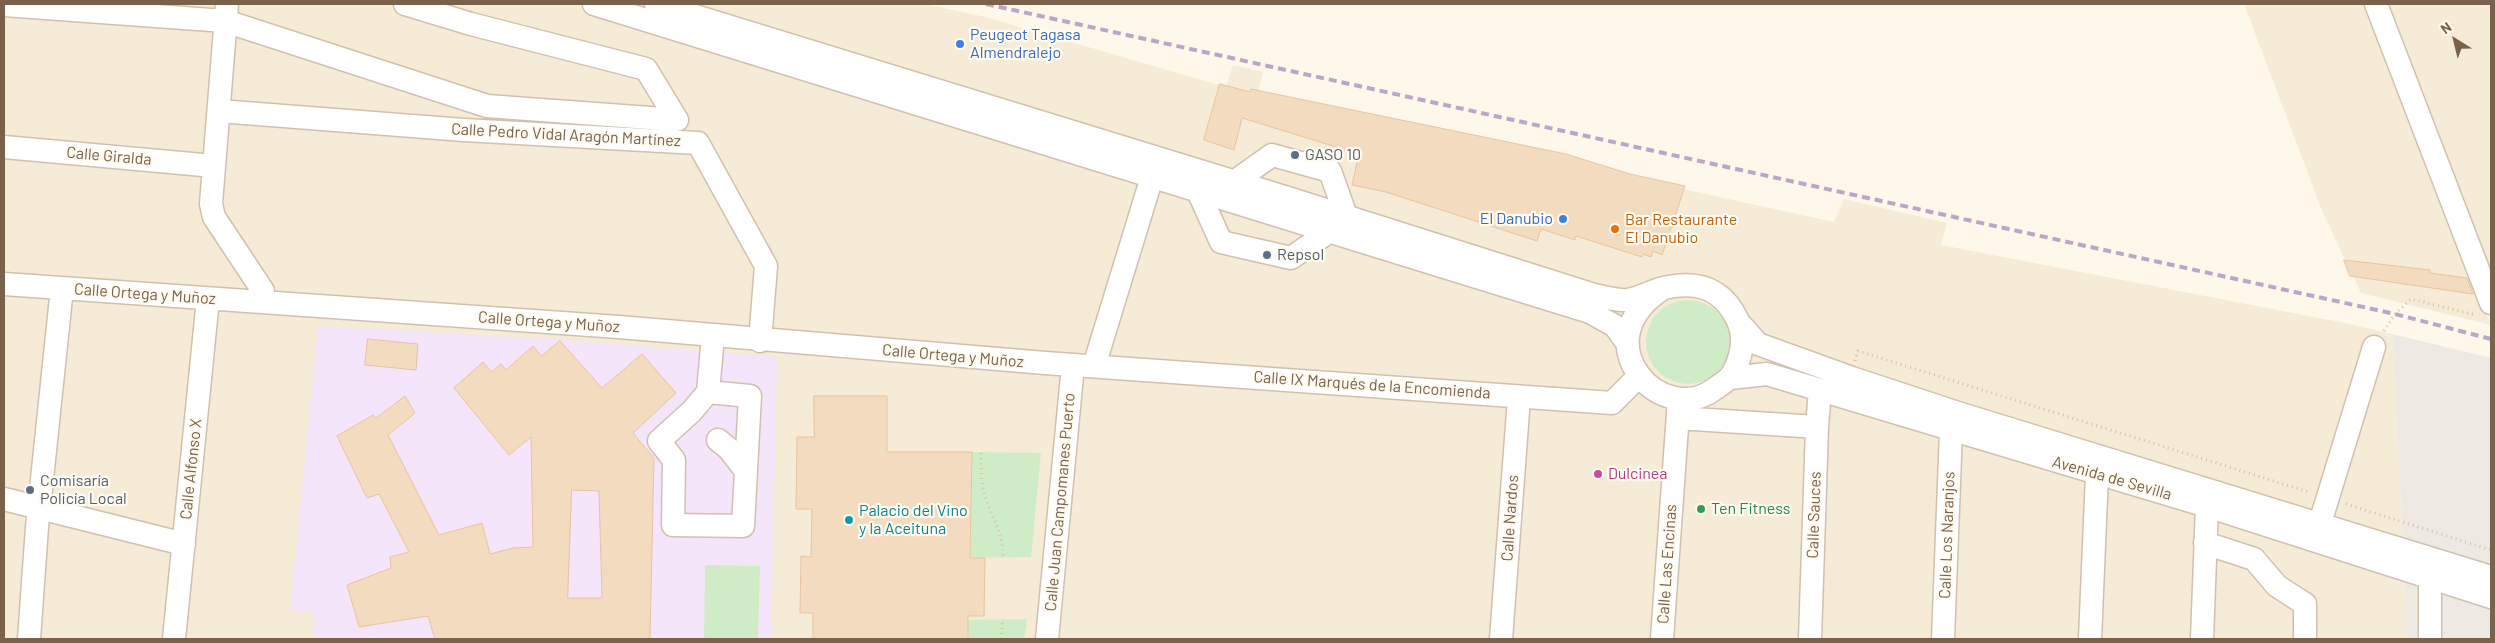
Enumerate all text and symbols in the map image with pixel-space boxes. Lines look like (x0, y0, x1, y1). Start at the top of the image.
north arrow (2430, 15, 2480, 65)
text: N (2437, 18, 2455, 37)
place label: Peugeot Tagasa Almendralejo (970, 25, 1081, 63)
marker: Peugeot Tagasa Almendralejo (954, 38, 966, 50)
street label: Calle Pedro Vidal Aragón Martínez (451, 119, 681, 151)
street label: Calle Giralda (66, 143, 152, 169)
place label: GASO 10 (1305, 145, 1361, 165)
marker: GASO 10 (1289, 149, 1301, 161)
place label: El Danubio (1480, 209, 1553, 229)
place label: Bar Restaurante El Danubio (1625, 210, 1737, 248)
marker: El Danubio (1557, 213, 1569, 225)
marker: Bar Restaurante El Danubio (1609, 223, 1621, 235)
place label: Repsol (1277, 245, 1324, 265)
marker: Repsol (1261, 249, 1273, 261)
street label: Calle Ortega y Muñoz (74, 279, 216, 309)
street label: Calle Ortega y Muñoz (478, 307, 620, 337)
street label: Calle Ortega y Muñoz (881, 340, 1025, 372)
street label: Calle IX Marqués de la Encomienda (1253, 367, 1491, 403)
street label: Calle Juan Campomanes Puerto (1041, 392, 1079, 612)
street label: Calle Alfonso X (176, 417, 206, 521)
street label: Avenida de Sevilla (2050, 452, 2174, 504)
place label: Dulcinea (1608, 464, 1667, 484)
marker: Dulcinea (1592, 468, 1604, 480)
place label: Comisaría Policía Local (40, 471, 127, 509)
street label: Calle Sauces (1803, 471, 1825, 559)
street label: Calle Los Naranjos (1935, 471, 1959, 599)
street label: Calle Nardos (1497, 474, 1523, 562)
marker: Comisaría Policía Local (24, 484, 36, 496)
place label: Ten Fitness (1711, 499, 1790, 519)
place label: Palacio del Vino y la Aceituna (859, 501, 968, 539)
street label: Calle Las Encinas (1653, 503, 1681, 625)
marker: Ten Fitness (1695, 503, 1707, 515)
marker: Palacio del Vino y la Aceituna (843, 514, 855, 526)

